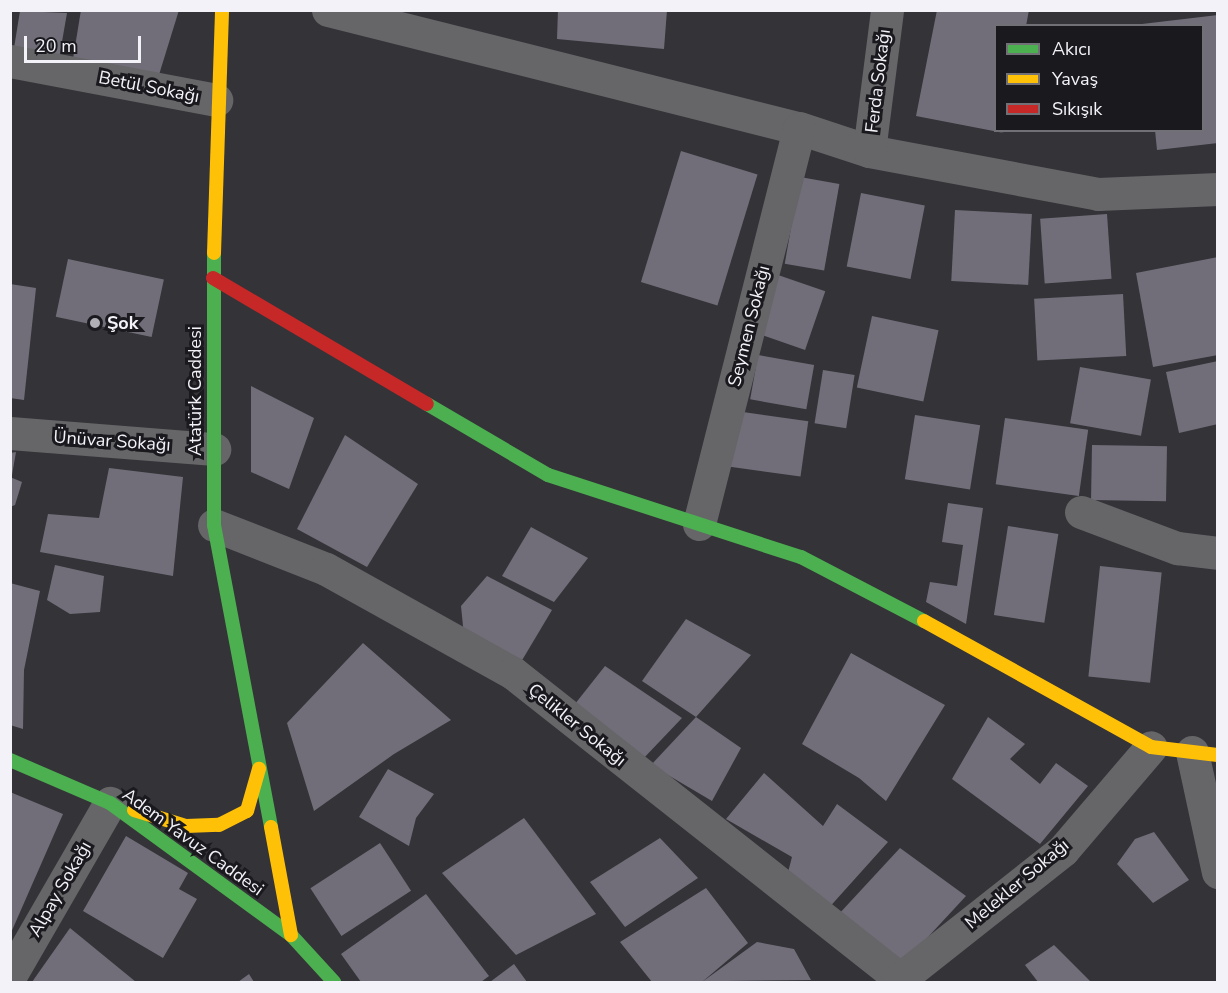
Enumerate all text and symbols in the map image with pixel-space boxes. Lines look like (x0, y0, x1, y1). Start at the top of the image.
scale bar (27, 24, 144, 62)
legend (994, 24, 1204, 132)
street label: Ferda Sokağı (861, 28, 895, 134)
text: 20 m (35, 34, 77, 58)
text: Akıcı (1052, 37, 1091, 61)
street label: Betül Sokağı (97, 67, 201, 107)
text: Yavaş (1052, 67, 1098, 91)
text: Sıkışık (1052, 97, 1102, 121)
street label: Seymen Sokağı (724, 263, 774, 389)
place label: Şok (107, 312, 138, 334)
marker: Şok (88, 316, 102, 330)
street label: Atatürk Caddesi (184, 326, 206, 456)
street label: Ünüvar Sokağı (53, 426, 171, 456)
street label: Çelikler Sokağı (524, 679, 630, 771)
street label: Adem Yavuz Caddesi (118, 784, 268, 900)
street label: Melekler Sokağı (961, 834, 1073, 934)
street label: Alpay Sokağı (24, 837, 96, 941)

